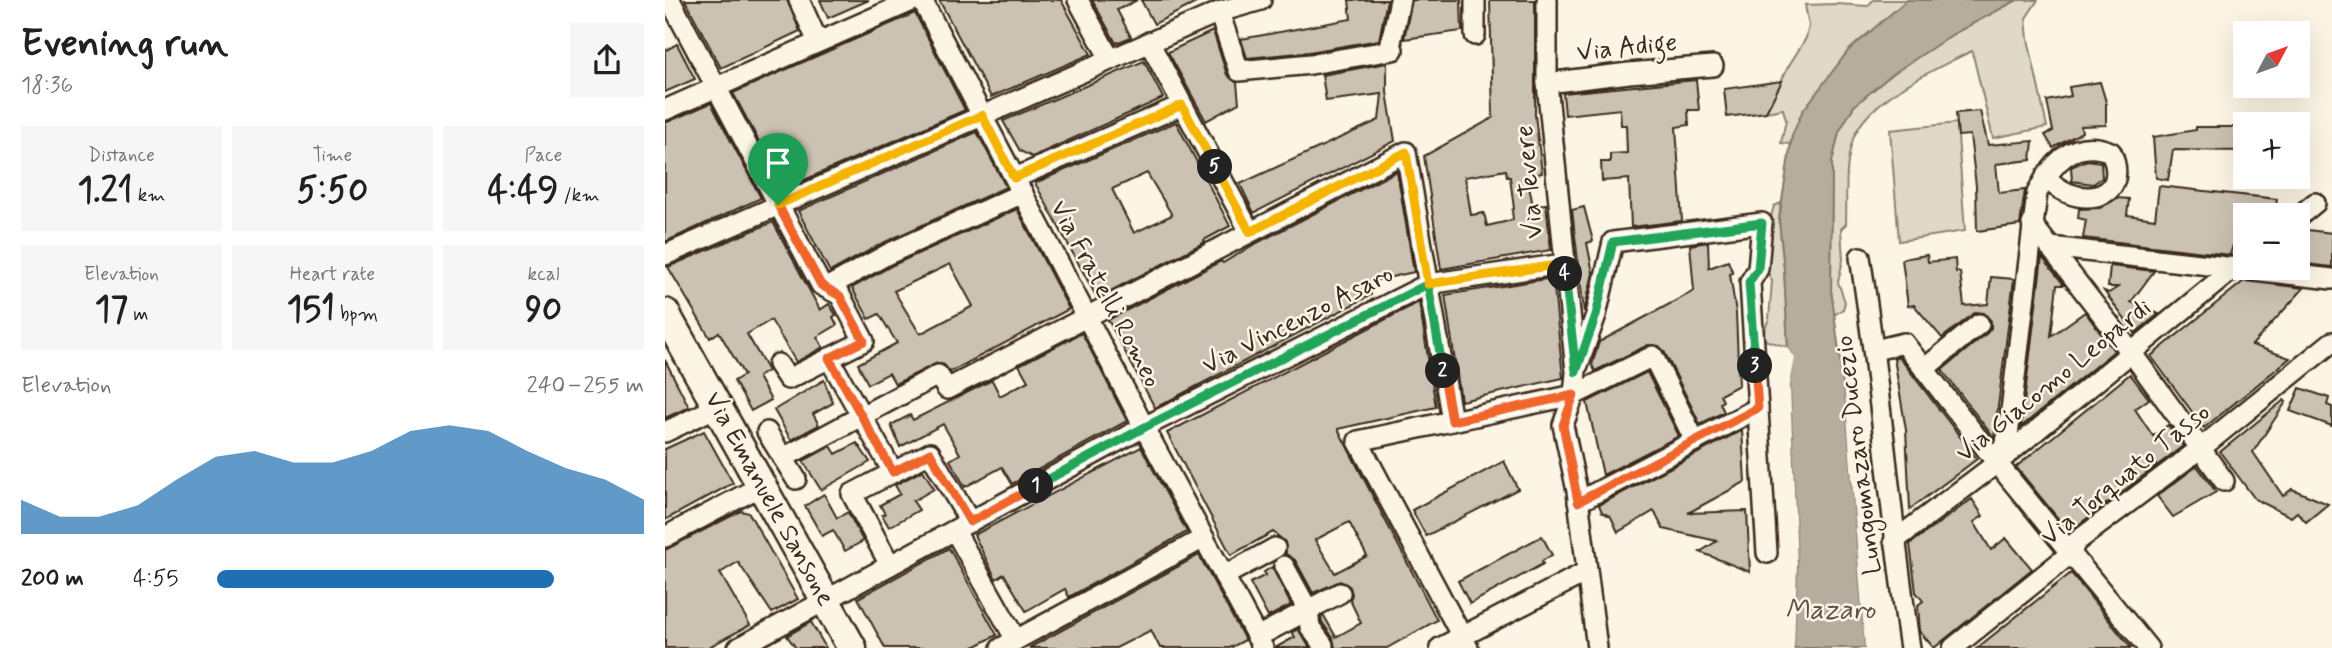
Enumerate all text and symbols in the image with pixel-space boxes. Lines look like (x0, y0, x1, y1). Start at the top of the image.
text: Evening run (21, 20, 228, 69)
north arrow (2233, 21, 2310, 98)
map controls (2233, 21, 2310, 280)
button: share (570, 23, 644, 97)
street label: Via Adige (1575, 26, 1679, 73)
text: 18:36 (21, 71, 73, 101)
button: + (2233, 112, 2310, 189)
street label: Via Tevere (1508, 124, 1552, 240)
pin (748, 133, 808, 205)
text: Distance (88, 143, 155, 168)
text: Time (313, 143, 352, 168)
text: Pace (525, 143, 562, 168)
icon: arrive (759, 144, 797, 182)
pin: 5 (1197, 150, 1233, 184)
text: 5 (1209, 154, 1220, 179)
text: 1.21 (78, 168, 133, 214)
text: 5:50 (297, 168, 368, 214)
text: 4:49 (487, 168, 558, 214)
text: km (133, 183, 166, 208)
text: /km (558, 183, 600, 208)
street label: Via Fratelli Romeo (1041, 194, 1169, 394)
button: − (2233, 203, 2310, 280)
pin: 4 (1548, 256, 1583, 292)
street label: Via Vincenzo Asaro (1197, 257, 1399, 383)
text: 4 (1559, 261, 1570, 286)
text: Elevation (84, 262, 159, 287)
text: Heart rate (290, 262, 375, 287)
text: kcal (528, 262, 559, 287)
text: 17 (95, 287, 128, 333)
text: 151 (287, 287, 335, 333)
text: 90 (525, 287, 562, 333)
street label: Via Giacomo Leopardi (1949, 291, 2159, 471)
text: m (128, 302, 148, 327)
text: bpm (335, 302, 378, 327)
street label: Lungomazaro Ducezio (1827, 333, 1893, 576)
pin: 3 (1737, 348, 1773, 384)
text: 3 (1750, 353, 1759, 378)
pin: 2 (1425, 354, 1461, 388)
text: 2 (1438, 358, 1447, 383)
text: Elevation (21, 371, 112, 401)
text: 240–255 m (526, 371, 644, 401)
street label: Via Emanuele Sansone (696, 386, 842, 612)
street label: Via Torquato Tasso (2034, 396, 2218, 554)
pin: 1 (1019, 468, 1053, 504)
text: 1 (1031, 473, 1040, 498)
text: 200 m (21, 564, 84, 594)
text: 4:55 (133, 564, 179, 594)
water label: Mazaro (1785, 592, 1876, 629)

